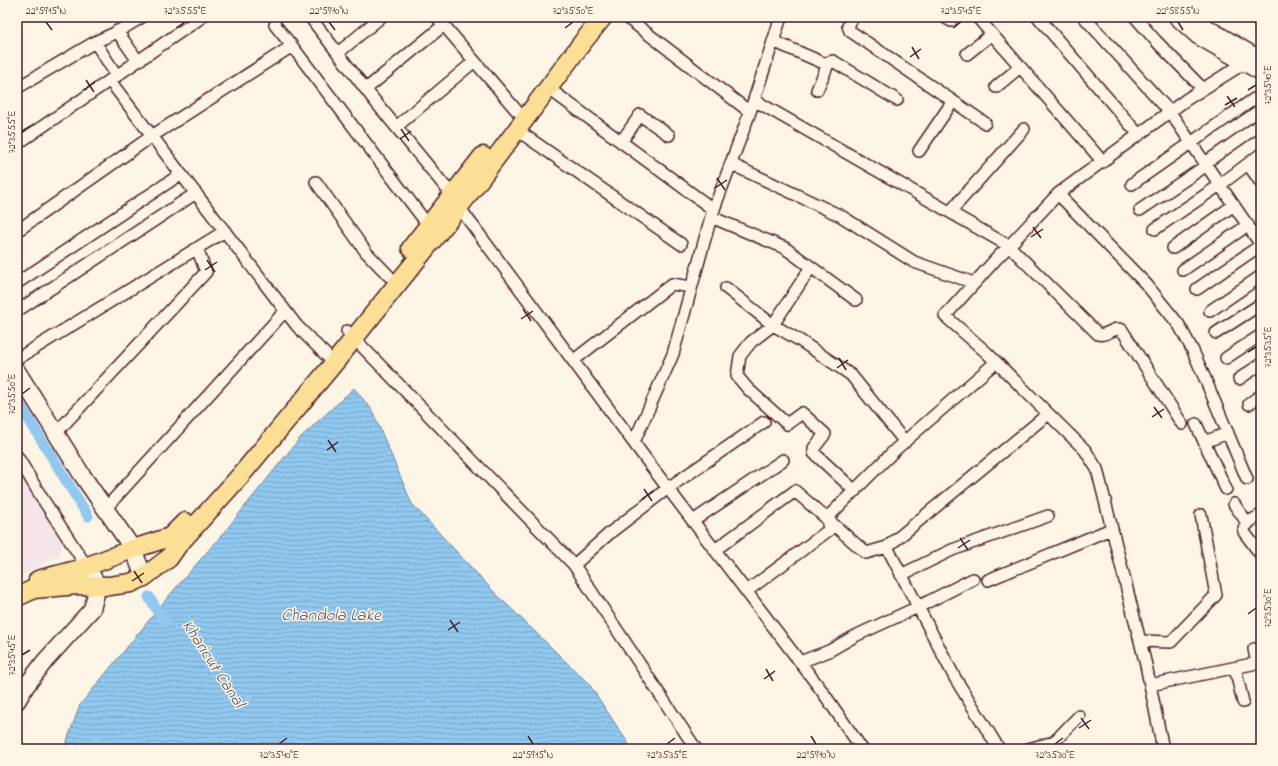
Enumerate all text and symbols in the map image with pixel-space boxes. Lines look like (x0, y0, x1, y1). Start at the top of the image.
text: 22°59'15"N (26, 4, 66, 19)
text: 72°35'55"E (164, 4, 206, 19)
text: 22°59'10"N (310, 4, 349, 19)
text: 72°35'50"E (552, 4, 594, 19)
text: 72°35'45"E (941, 4, 981, 19)
text: 22°58'55"N (1156, 4, 1200, 19)
text: 72°35'40"E (1261, 65, 1276, 105)
text: 72°35'55"E (5, 111, 20, 153)
text: 72°35'35"E (1261, 327, 1276, 367)
text: 72°35'50"E (5, 373, 20, 415)
text: 72°35'30"E (1261, 588, 1276, 628)
water label: Chandola Lake (281, 603, 382, 628)
water label: Kharicut Canal (175, 615, 252, 715)
text: 72°35'45"E (5, 635, 20, 675)
text: 72°35'40"E (259, 748, 299, 763)
text: 22°59'15"N (513, 748, 553, 763)
text: 72°35'35"E (647, 748, 687, 763)
text: 22°59'10"N (797, 748, 836, 763)
text: 72°35'30"E (1035, 748, 1075, 763)

